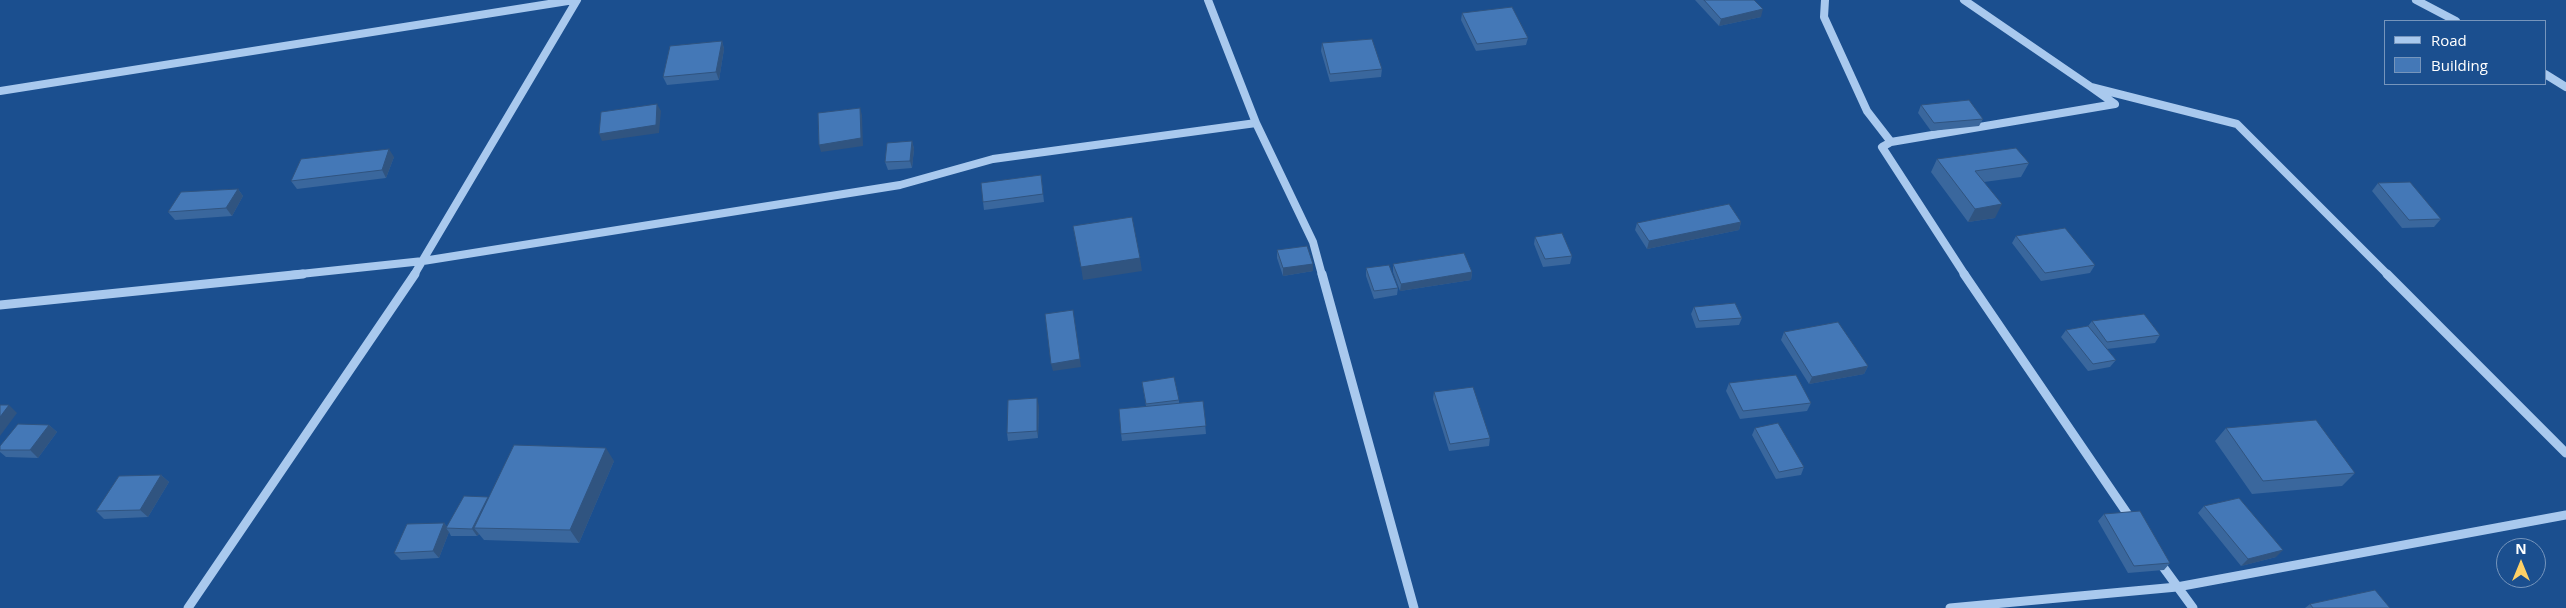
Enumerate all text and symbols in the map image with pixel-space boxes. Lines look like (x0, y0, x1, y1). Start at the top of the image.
legend (2384, 20, 2546, 85)
text: Road (2431, 30, 2467, 50)
text: Building (2431, 55, 2488, 75)
north arrow (2496, 538, 2546, 588)
text: N (2515, 539, 2527, 558)

